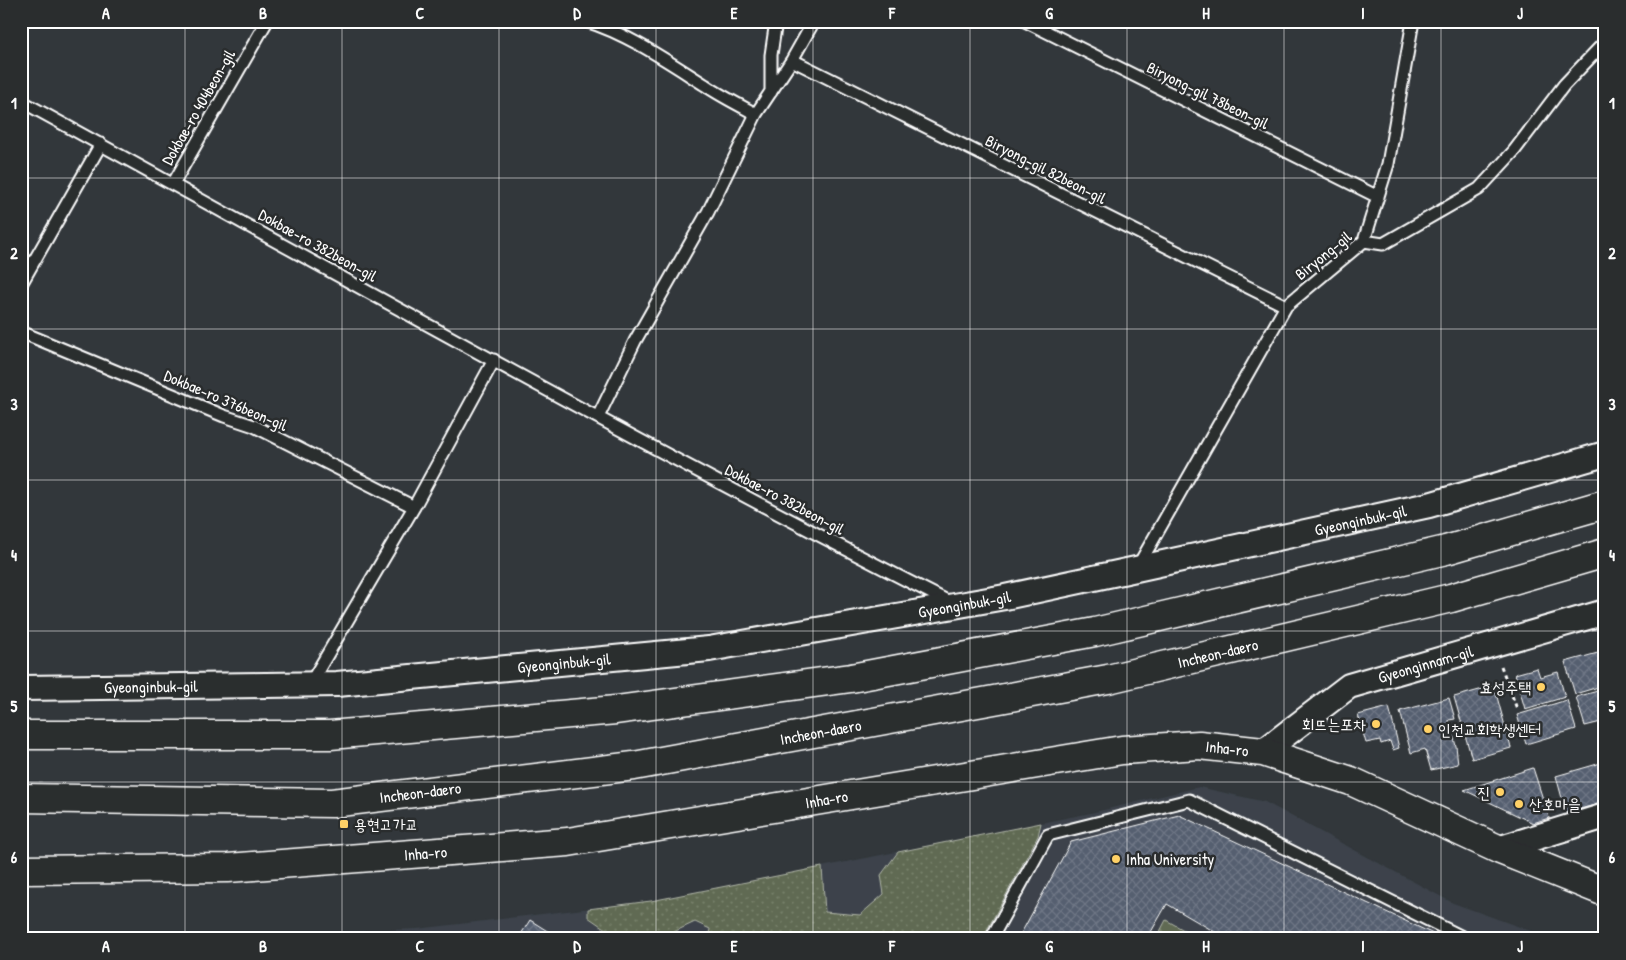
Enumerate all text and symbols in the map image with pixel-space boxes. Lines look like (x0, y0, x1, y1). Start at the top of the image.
text: A (102, 2, 110, 24)
text: B (259, 2, 267, 24)
text: C (416, 2, 425, 24)
text: D (573, 2, 581, 24)
text: E (730, 2, 738, 24)
text: F (888, 2, 896, 24)
text: G (1045, 2, 1053, 24)
text: H (1202, 2, 1210, 24)
text: I (1361, 2, 1365, 24)
text: J (1517, 2, 1523, 24)
street label: Dokbae-ro 404beon-gil (156, 45, 240, 169)
street label: Biryong-gil 78beon-gil (1143, 56, 1273, 134)
text: 1 (11, 92, 17, 114)
text: 1 (1609, 92, 1615, 114)
street label: Biryong-gil 82beon-gil (982, 129, 1111, 209)
street label: Dokbae-ro 382beon-gil (255, 203, 382, 287)
street label: Biryong-gil (1290, 225, 1356, 285)
text: 2 (10, 242, 18, 264)
text: 2 (1608, 242, 1616, 264)
street label: Dokbae-ro 376beon-gil (161, 364, 292, 436)
text: 3 (10, 393, 18, 415)
text: 3 (1608, 393, 1616, 415)
street label: Dokbae-ro 382beon-gil (721, 458, 849, 540)
street label: Gyeonginbuk-gil (1312, 499, 1409, 541)
text: 4 (11, 544, 17, 566)
text: 4 (1609, 544, 1615, 566)
street label: Gyeonginbuk-gil (916, 585, 1013, 623)
street label: Incheon-daero (1175, 633, 1261, 673)
street label: Gyeonginnam-gil (1375, 639, 1476, 688)
street label: Gyeonginbuk-gil (516, 647, 612, 678)
street label: Gyeonginbuk-gil (104, 675, 199, 698)
place label: 효성주택 (1480, 676, 1531, 698)
marker: 효성주택 (1535, 681, 1547, 693)
text: 5 (11, 695, 18, 717)
text: 5 (1609, 695, 1616, 717)
street label: Incheon-daero (778, 713, 863, 750)
place label: 회뜨는포차 (1302, 713, 1366, 735)
marker: 회뜨는포차 (1370, 718, 1382, 730)
place label: 인천교회학생센터 (1438, 718, 1541, 740)
marker: 인천교회학생센터 (1422, 723, 1434, 735)
street label: Inha-ro (1204, 735, 1250, 761)
street label: Incheon-daero (378, 776, 463, 808)
place label: 진 (1477, 781, 1490, 803)
street label: Inha-ro (803, 785, 850, 813)
marker: 진 (1494, 786, 1506, 798)
place label: 산호마을 (1529, 793, 1581, 815)
marker: 산호마을 (1513, 798, 1525, 810)
place label: 용현고가교 (354, 813, 418, 835)
marker: 용현고가교 (338, 818, 350, 830)
street label: Inha-ro (403, 840, 448, 866)
text: 6 (11, 846, 18, 868)
text: 6 (1609, 846, 1616, 868)
place label: Inha University (1126, 848, 1214, 870)
marker: Inha University (1110, 853, 1122, 865)
text: A (102, 935, 110, 957)
text: B (259, 935, 267, 957)
text: C (416, 935, 425, 957)
text: D (573, 935, 581, 957)
text: E (730, 935, 738, 957)
text: F (888, 935, 896, 957)
text: G (1045, 935, 1053, 957)
text: H (1202, 935, 1210, 957)
text: I (1361, 935, 1365, 957)
text: J (1517, 935, 1523, 957)

